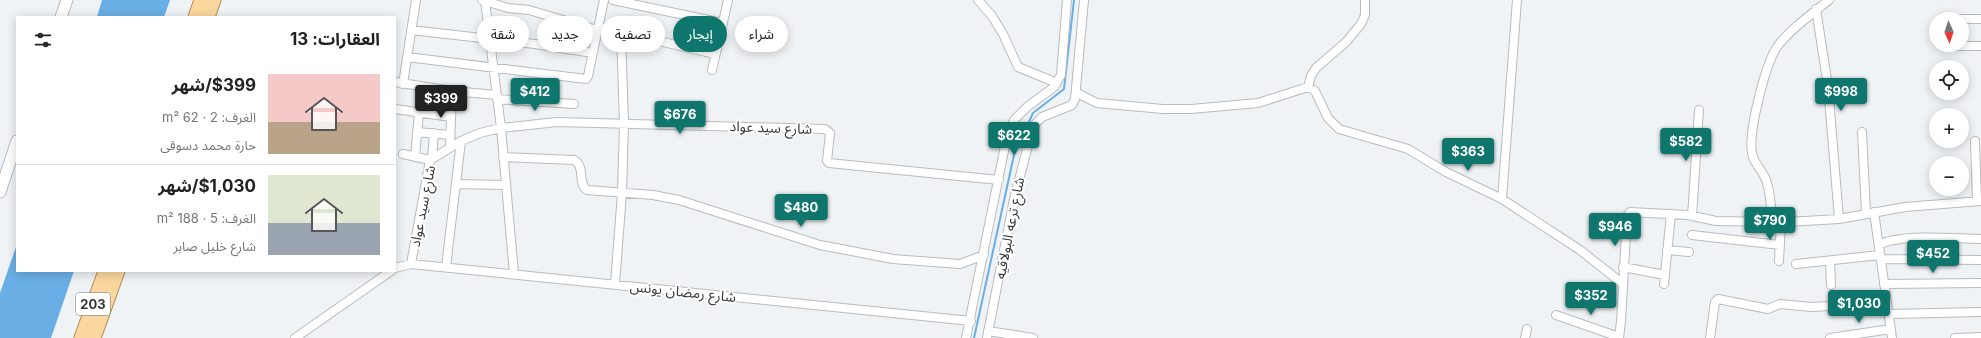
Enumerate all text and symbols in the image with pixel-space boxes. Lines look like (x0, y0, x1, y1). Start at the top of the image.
north arrow (1929, 12, 1969, 52)
map controls (1929, 12, 1969, 196)
chip: شقة (477, 16, 529, 52)
chip: جديد (537, 16, 593, 52)
chip: تصفية (601, 16, 665, 52)
chip: إيجار (673, 16, 727, 52)
chip: شراء (735, 16, 788, 52)
icon: filters (32, 29, 54, 51)
text: العقارات: 13 (290, 29, 380, 49)
button: locate (1929, 60, 1969, 100)
text: $399/شهر (172, 75, 256, 95)
pin: $412 (511, 78, 559, 112)
pin: $998 (1817, 78, 1865, 112)
text: $412 (520, 83, 550, 99)
text: $998 (1824, 83, 1858, 99)
pin: $399 (417, 85, 465, 119)
icon: home (300, 90, 348, 138)
text: $399 (424, 90, 458, 106)
pin: $676 (656, 101, 704, 135)
text: $676 (664, 106, 696, 122)
button: + (1929, 108, 1969, 148)
text: الغرف: 2 · 62 m² (162, 109, 256, 125)
street label: شارع سيد عواد (729, 117, 813, 140)
pin: $622 (990, 122, 1038, 156)
text: $622 (997, 127, 1031, 143)
pin: $582 (1662, 128, 1710, 162)
text: $582 (1669, 133, 1703, 149)
text: حارة محمد دسوقى (160, 137, 256, 153)
pin: $363 (1444, 138, 1492, 172)
text: $363 (1451, 143, 1485, 159)
button: − (1929, 156, 1969, 196)
street label: شارع سيد عواد (406, 164, 441, 249)
text: $1,030/شهر (158, 176, 256, 196)
street label: شارع ترعه البولاقيه (991, 176, 1030, 281)
icon: home (300, 191, 348, 239)
pin: $480 (777, 194, 825, 228)
text: $480 (784, 199, 818, 215)
pin: $790 (1746, 207, 1794, 241)
text: الغرف: 5 · 188 m² (157, 210, 256, 226)
text: $790 (1753, 212, 1787, 228)
pin: $946 (1591, 213, 1639, 247)
text: $946 (1598, 218, 1632, 234)
text: شارع خليل صابر (173, 238, 256, 254)
pin: $452 (1909, 240, 1957, 274)
text: $452 (1916, 245, 1950, 261)
street label: شارع رمضان يونس (629, 277, 737, 308)
pin: $352 (1567, 282, 1615, 316)
text: $352 (1574, 287, 1608, 303)
pin: $1,030 (1826, 290, 1892, 324)
road number: 203 (76, 293, 110, 315)
text: $1,030 (1837, 295, 1881, 311)

